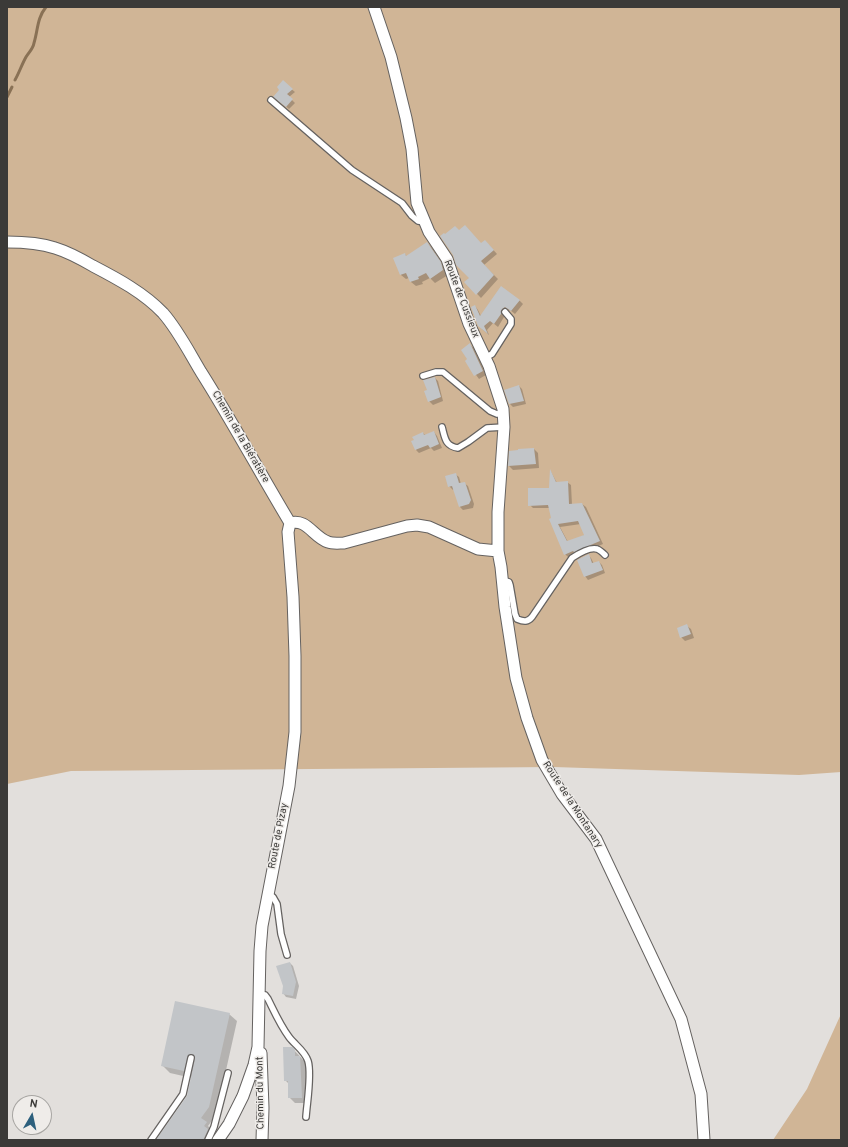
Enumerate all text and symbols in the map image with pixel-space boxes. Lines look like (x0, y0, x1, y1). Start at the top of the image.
street label: Route de Cussieux (441, 258, 481, 340)
street label: Chemin de la Biératière (209, 389, 271, 485)
street label: Route de la Montanary (539, 759, 605, 851)
street label: Route de Pizay (267, 802, 291, 870)
street label: Chemin du Mont (254, 1056, 268, 1130)
north arrow (12, 1095, 52, 1135)
text: N (29, 1097, 39, 1112)

